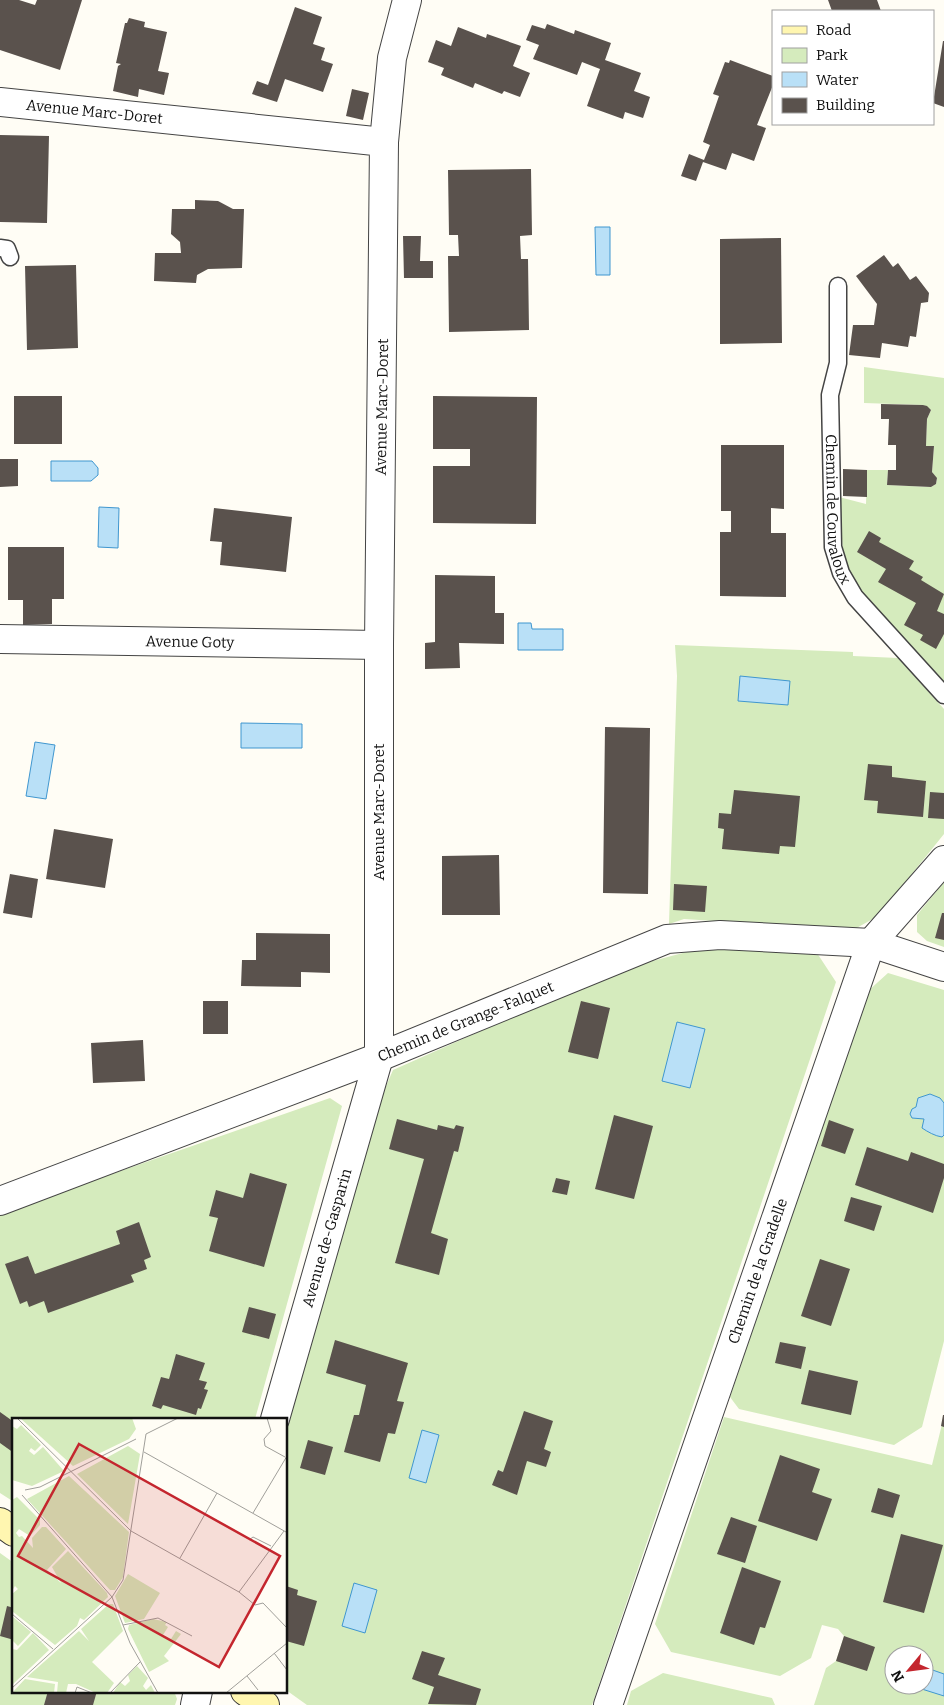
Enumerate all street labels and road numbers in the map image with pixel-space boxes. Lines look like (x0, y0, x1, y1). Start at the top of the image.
street label: Avenue Marc-Doret (25, 96, 164, 128)
street label: Avenue Marc-Doret (372, 338, 392, 476)
street label: Chemin de Couvaloux (822, 434, 855, 588)
street label: Avenue Goty (145, 632, 235, 652)
street label: Avenue Marc-Doret (370, 743, 388, 880)
street label: Chemin de Grange-Falquet (375, 977, 557, 1066)
street label: Avenue de-Gasparin (299, 1166, 356, 1309)
street label: Chemin de la Gradelle (724, 1196, 791, 1346)

